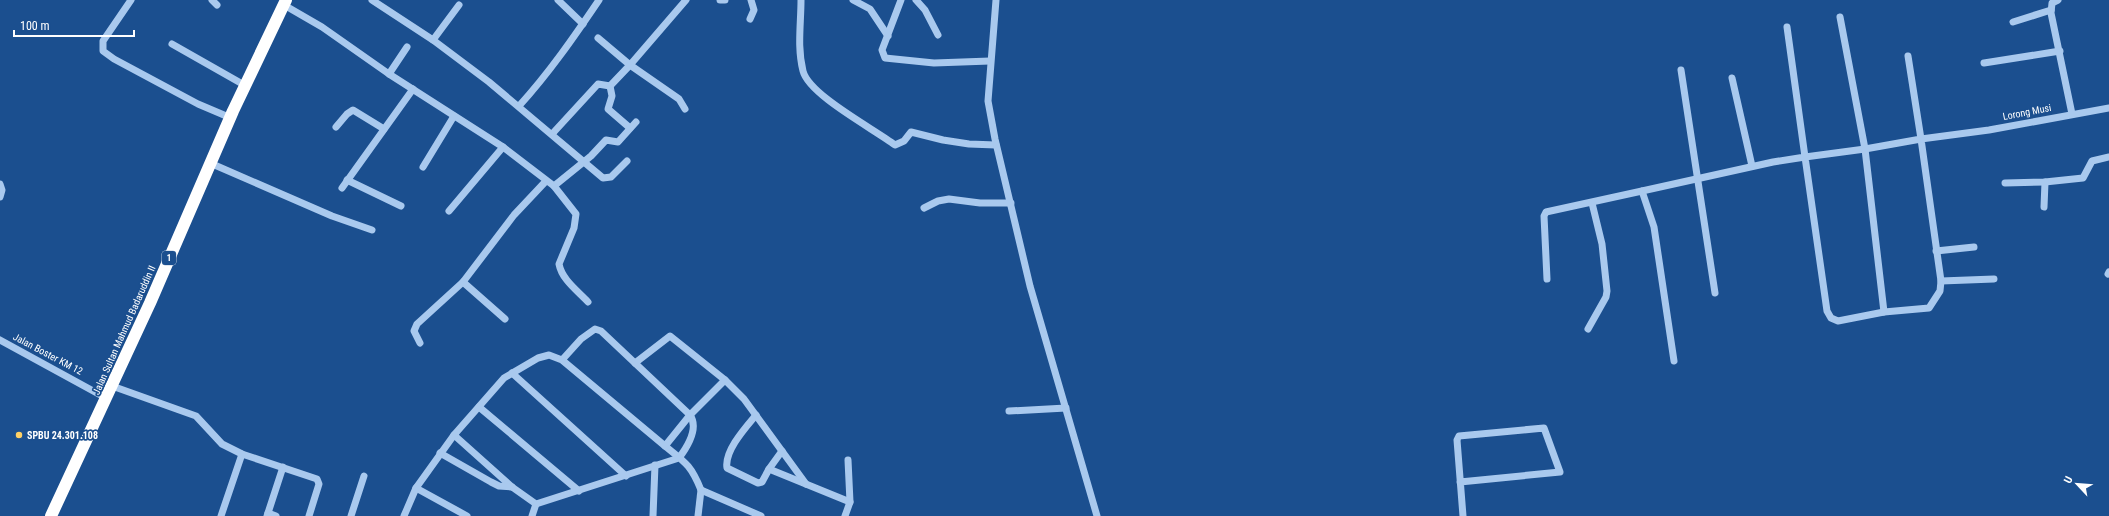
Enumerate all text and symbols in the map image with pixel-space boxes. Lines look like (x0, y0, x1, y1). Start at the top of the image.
scale bar (14, 12, 134, 38)
text: 100 m (20, 19, 50, 33)
street label: Lorong Musi (2002, 102, 2052, 122)
road number: 1 (162, 251, 176, 265)
street label: Jalan Sultan Mahmud Badaruddin II (90, 264, 158, 396)
street label: Jalan Boster KM 12 (11, 331, 85, 377)
marker: SPBU 24.301.108 (14, 430, 24, 440)
place label: SPBU 24.301.108 (27, 430, 98, 441)
north arrow (2057, 464, 2097, 504)
text: U (2061, 474, 2076, 486)

